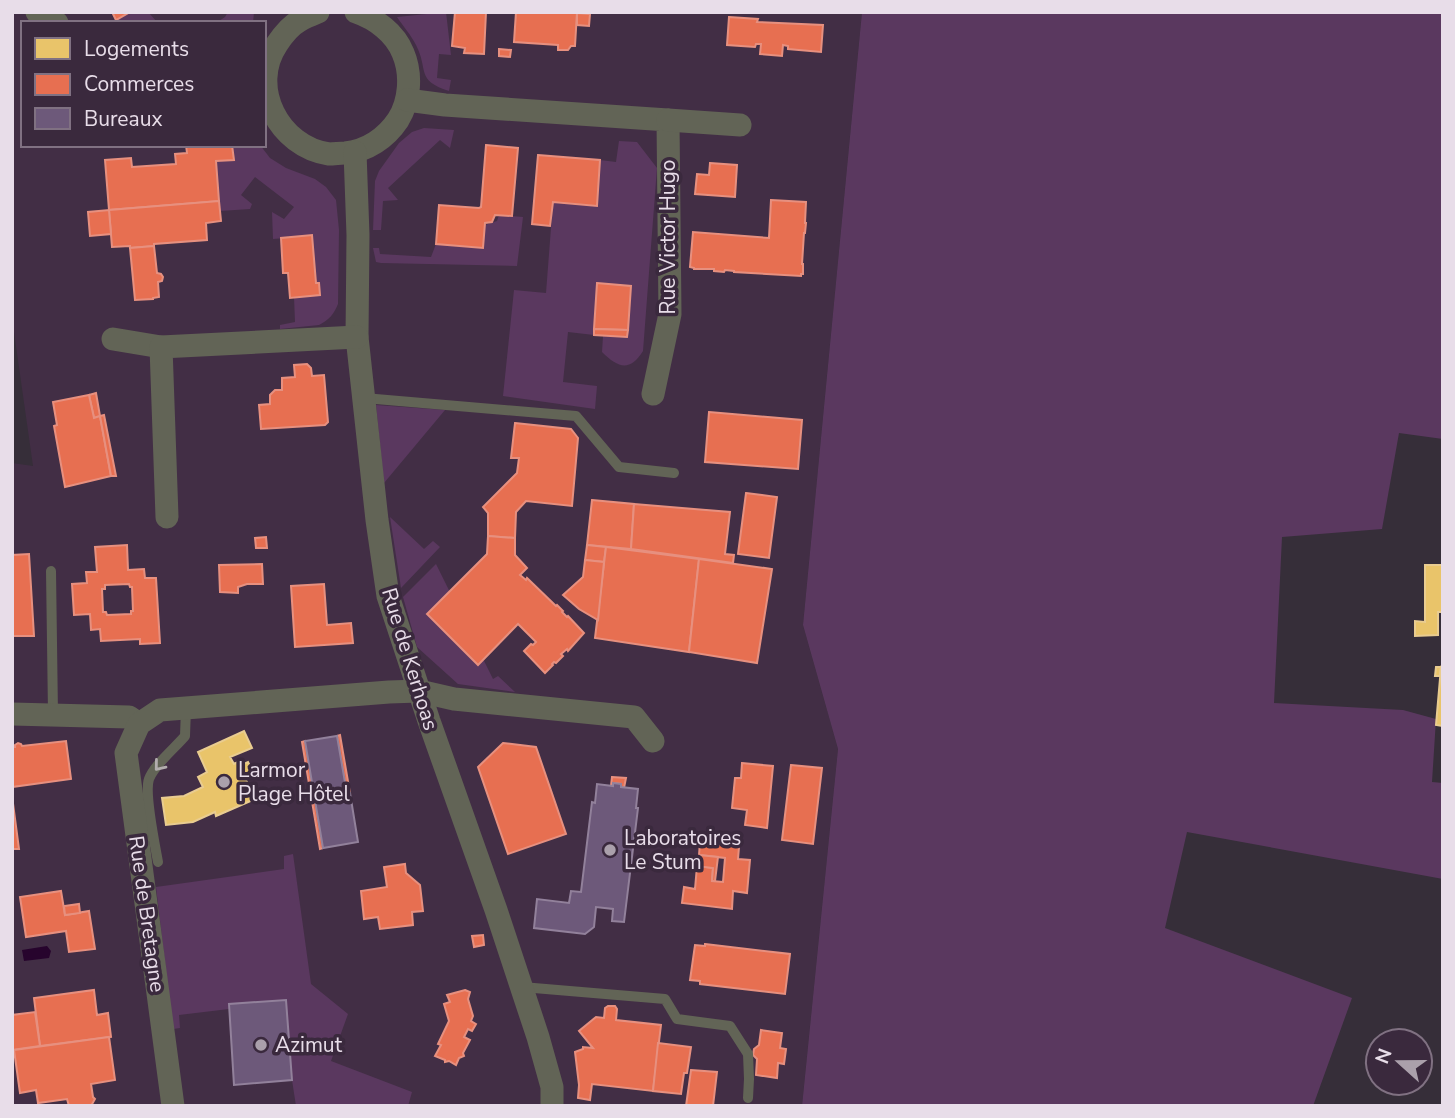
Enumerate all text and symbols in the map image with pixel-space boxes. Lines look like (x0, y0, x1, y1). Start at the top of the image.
legend (21, 21, 266, 147)
text: Logements (84, 35, 189, 63)
text: Commerces (84, 70, 194, 98)
text: Bureaux (84, 105, 162, 133)
street label: Rue Victor Hugo (654, 159, 682, 315)
street label: Rue de Kerhoas (375, 584, 445, 734)
place label: Larmor Plage Hôtel (238, 756, 350, 808)
one-way arrow (155, 757, 167, 770)
marker: Larmor Plage Hôtel (216, 774, 232, 790)
place label: Laboratoires Le Stum (624, 824, 741, 876)
street label: Rue de Bretagne (122, 834, 172, 994)
marker: Laboratoires Le Stum (602, 842, 618, 858)
north arrow (1364, 1027, 1434, 1097)
place label: Azimut (275, 1031, 343, 1059)
marker: Azimut (253, 1037, 269, 1053)
text: N (1369, 1045, 1399, 1068)

